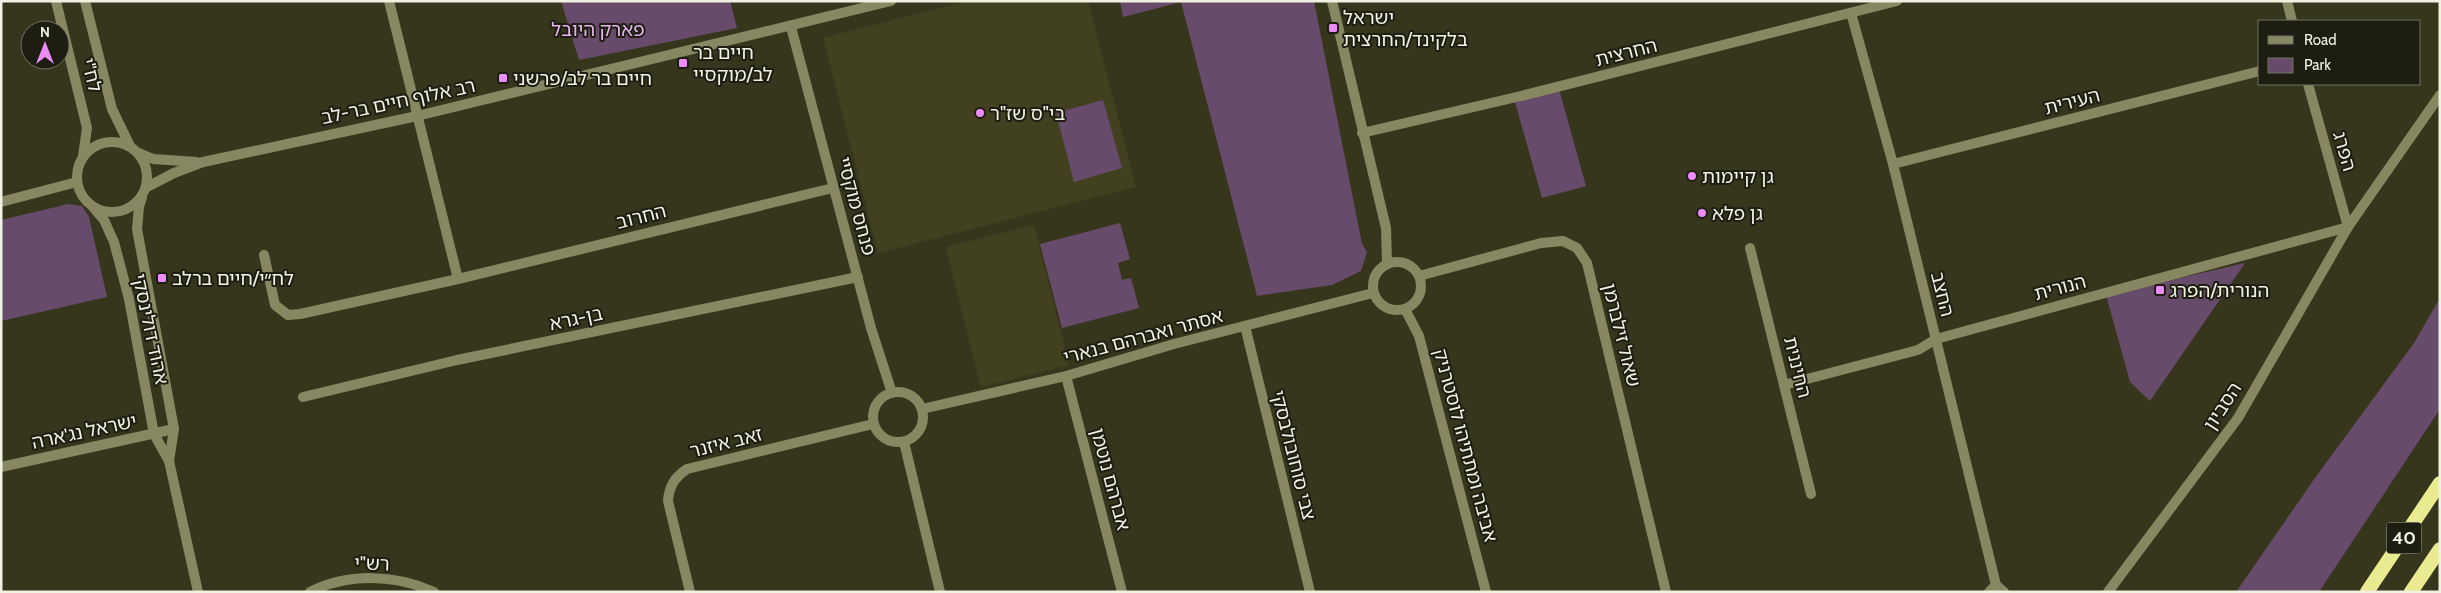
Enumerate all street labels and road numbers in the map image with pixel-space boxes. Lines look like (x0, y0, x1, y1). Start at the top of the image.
street label: החרצית (1593, 34, 1659, 71)
street label: לח"י (76, 56, 107, 95)
street label: רב אלוף חיים בר-לב (319, 74, 477, 129)
street label: העירית (2042, 83, 2102, 119)
street label: הפרג (2328, 129, 2361, 174)
street label: פנחס מוקסיי (832, 154, 881, 258)
street label: החרוב (614, 199, 669, 234)
street label: החצב (1926, 269, 1959, 319)
street label: הנורית (2032, 270, 2089, 305)
street label: אהוד דולינסקי (128, 272, 173, 387)
street label: שאול זילברמן (1598, 281, 1645, 389)
street label: בן-גרא (547, 302, 605, 335)
street label: אסתר ואברהם בנארי (1061, 304, 1225, 369)
street label: החיננית (1779, 334, 1816, 400)
street label: אביבה ומתתיהו לוסטרניק (1429, 346, 1502, 544)
street label: הסביון (2198, 378, 2246, 435)
street label: צבי סוחובולבסקי (1266, 388, 1321, 522)
street label: ישראל נג'ארה (29, 409, 139, 454)
street label: זאב איזנר (687, 422, 765, 463)
street label: אברהם נוטמן (1086, 425, 1135, 533)
road number: 40 (2386, 522, 2422, 554)
street label: רש"י (354, 551, 390, 576)

